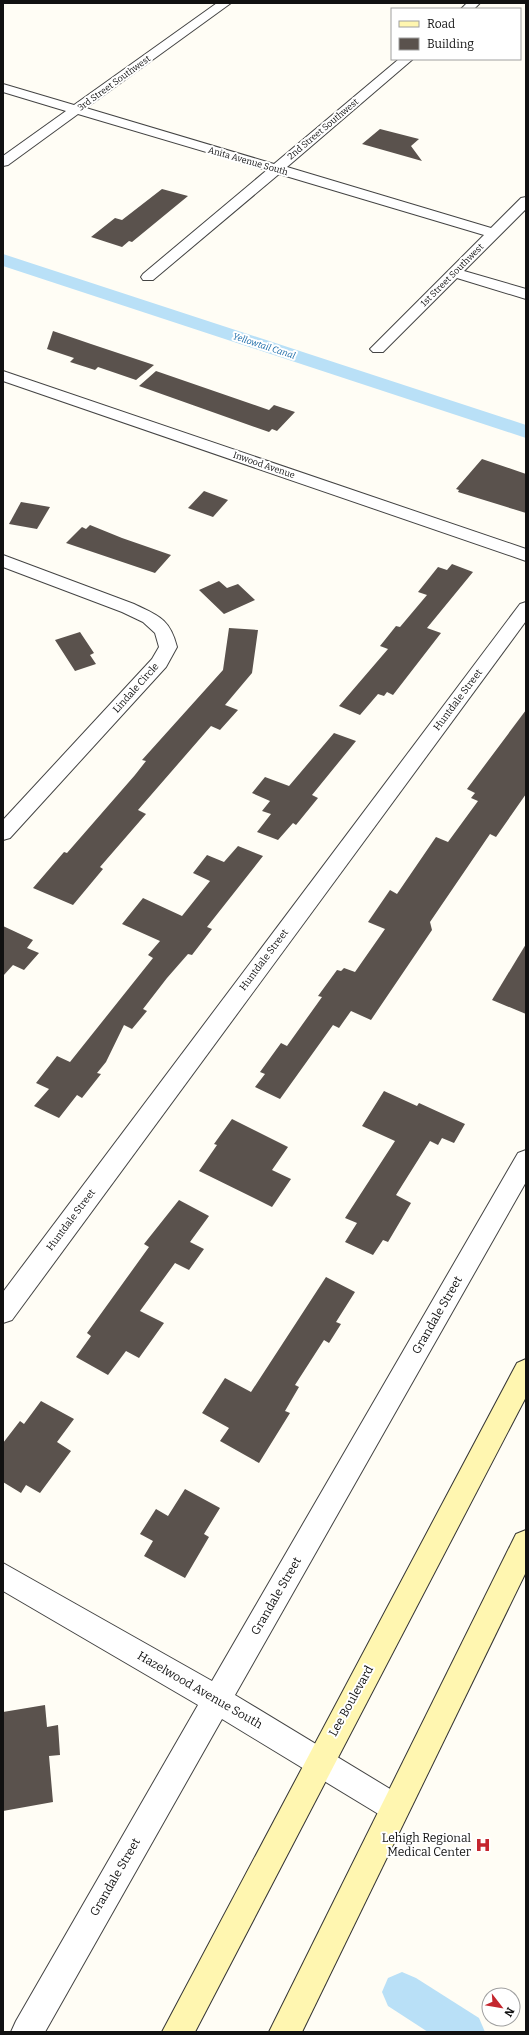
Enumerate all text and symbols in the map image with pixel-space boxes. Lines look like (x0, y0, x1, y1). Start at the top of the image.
legend (391, 8, 521, 60)
text: Road (427, 17, 455, 31)
text: Building (427, 37, 474, 51)
street label: 3rd Street Southwest (76, 53, 153, 113)
street label: 2nd Street Southwest (286, 96, 361, 161)
street label: Anita Avenue South (207, 145, 290, 177)
street label: 1st Street Southwest (419, 241, 486, 308)
water label: Yellowtail Canal (232, 331, 297, 361)
street label: Inwood Avenue (232, 450, 296, 480)
street label: Lindale Circle (110, 661, 162, 715)
street label: Huntdale Street (431, 667, 485, 733)
street label: Huntdale Street (237, 927, 291, 993)
street label: Huntdale Street (44, 1187, 98, 1253)
street label: Grandale Street (409, 1273, 465, 1357)
street label: Grandale Street (248, 1554, 304, 1638)
street label: Hazelwood Avenue South (135, 1648, 265, 1732)
street label: Lee Boulevard (326, 1663, 376, 1739)
place label: Lehigh Regional Medical Center (382, 1831, 472, 1859)
street label: Grandale Street (87, 1835, 143, 1919)
hospital icon: Lehigh Regional Medical Center (474, 1836, 492, 1854)
north arrow (481, 1987, 521, 2027)
text: N (501, 2005, 517, 2019)

